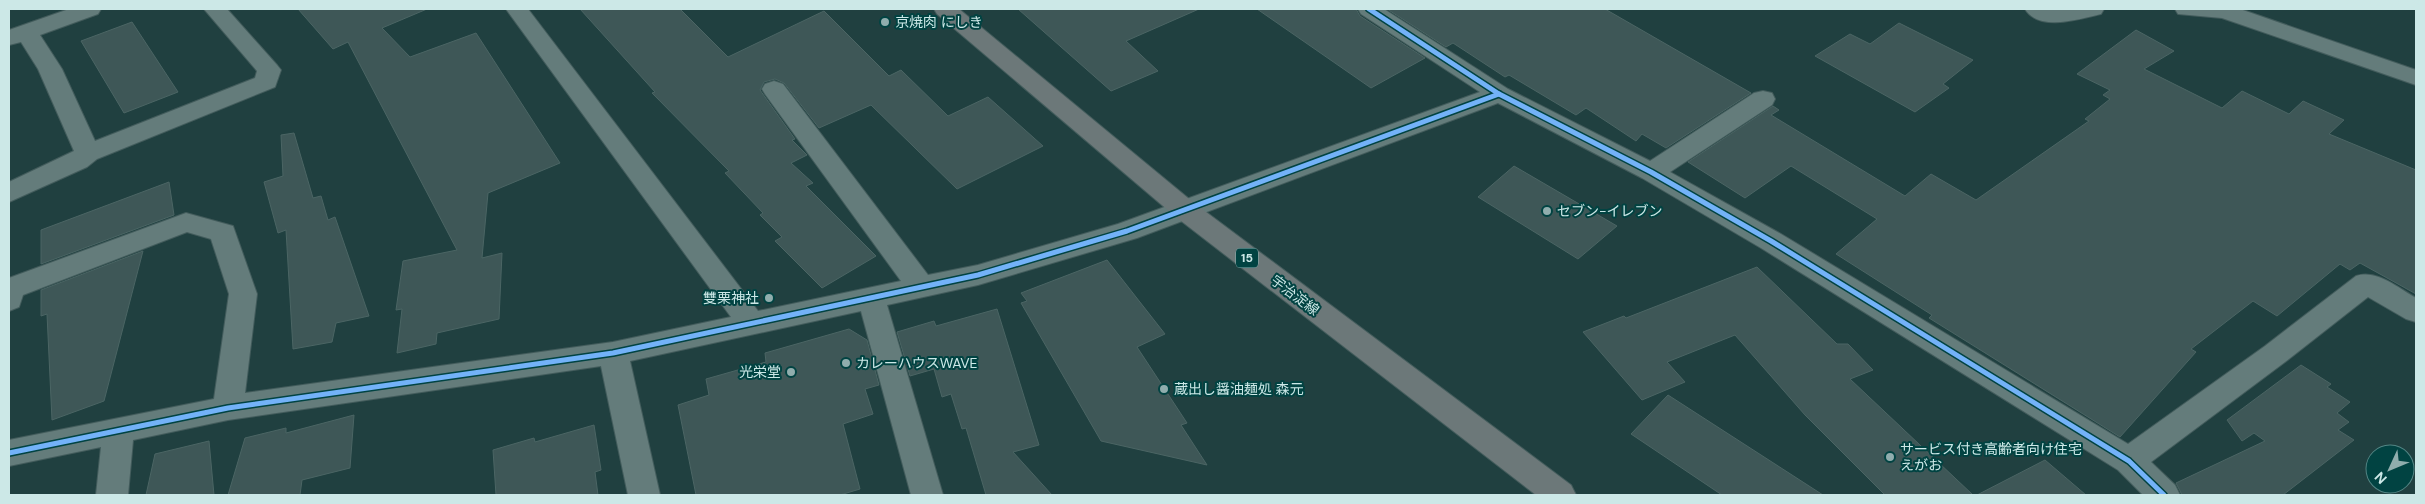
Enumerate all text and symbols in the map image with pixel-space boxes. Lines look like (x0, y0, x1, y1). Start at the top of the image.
place label: 京焼肉 にしき (895, 13, 983, 31)
marker: 京焼肉 にしき (879, 16, 891, 28)
place label: セブン-イレブン (1557, 202, 1663, 220)
marker: セブン-イレブン (1541, 205, 1553, 217)
road number: 15 (1236, 248, 1258, 268)
street label: 宇治淀線 (1267, 271, 1323, 319)
place label: 雙栗神社 (703, 289, 759, 307)
marker: 雙栗神社 (763, 292, 775, 304)
place label: カレーハウスWAVE (856, 354, 978, 372)
marker: カレーハウスWAVE (840, 357, 852, 369)
place label: 光栄堂 (739, 363, 781, 381)
marker: 光栄堂 (785, 366, 797, 378)
place label: 蔵出し醤油麺処 森元 (1174, 380, 1304, 398)
marker: 蔵出し醤油麺処 森元 (1158, 383, 1170, 395)
place label: サービス付き高齢者向け住宅 えがお (1900, 440, 2082, 474)
north arrow (2365, 444, 2415, 494)
marker: サービス付き高齢者向け住宅 えがお (1884, 451, 1896, 463)
text: N (2371, 468, 2391, 488)

